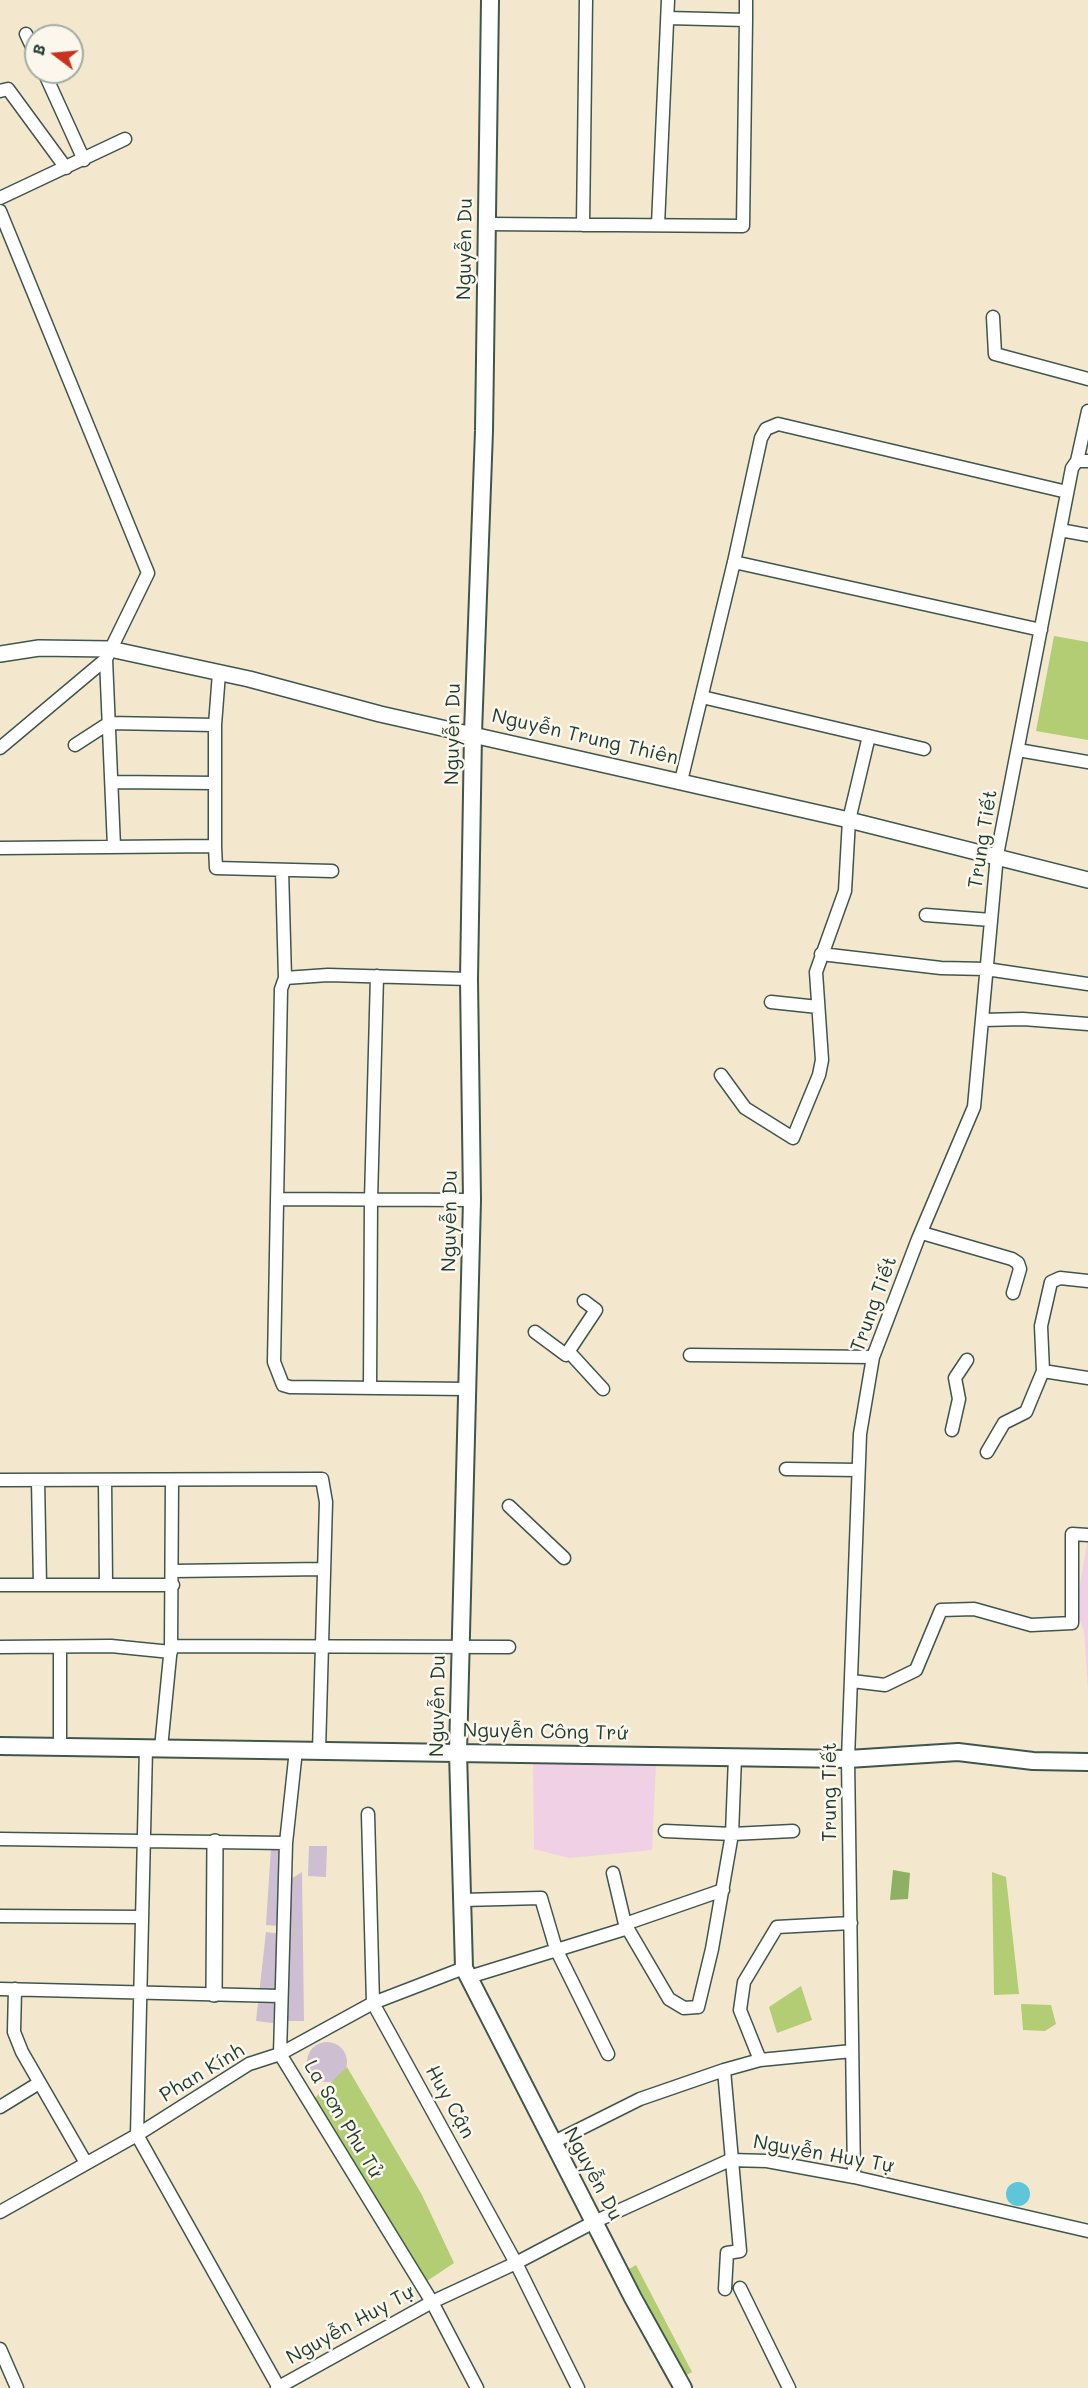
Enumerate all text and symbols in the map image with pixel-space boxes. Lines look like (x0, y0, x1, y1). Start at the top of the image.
north arrow (24, 24, 84, 84)
text: B (27, 41, 50, 58)
street label: Nguyễn Du (452, 198, 478, 300)
street label: Nguyễn Du (440, 683, 466, 785)
street label: Nguyễn Trung Thiên (489, 704, 681, 770)
street label: Trung Tiết (963, 788, 1003, 890)
street label: Nguyễn Du (437, 1170, 463, 1272)
street label: Trung Tiết (846, 1253, 902, 1355)
street label: Nguyễn Du (425, 1655, 451, 1757)
street label: Nguyễn Công Trứ (462, 1719, 628, 1745)
street label: Trung Tiết (818, 1742, 842, 1842)
street label: Phan Kính (155, 2038, 249, 2108)
street label: La Sơn Phu Tử (298, 2056, 388, 2182)
street label: Huy Cận (420, 2061, 480, 2143)
street label: Nguyễn Du (558, 2123, 628, 2225)
street label: Nguyễn Huy Tự (751, 2130, 895, 2178)
street label: Nguyễn Huy Tự (282, 2280, 418, 2370)

